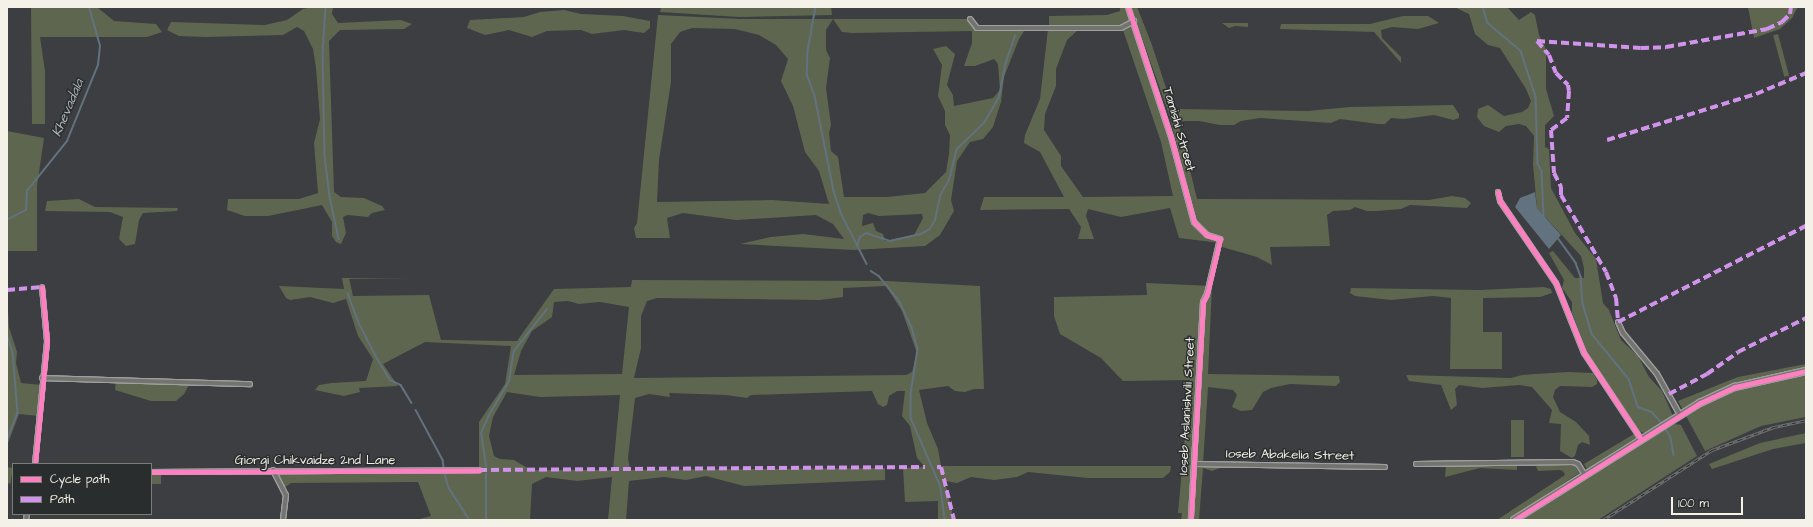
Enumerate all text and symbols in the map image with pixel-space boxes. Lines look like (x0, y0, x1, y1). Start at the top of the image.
water label: Khevadala (48, 77, 88, 139)
street label: Tamishi Street (1160, 85, 1198, 173)
street label: Ioseb Aslanishvili Street (1176, 337, 1198, 475)
street label: Ioseb Abakelia Street (1226, 446, 1354, 464)
street label: Giorgi Chikvaidze 2nd Lane (235, 452, 395, 468)
legend (12, 463, 152, 515)
text: Cycle path (50, 471, 109, 488)
scale bar (1673, 489, 1745, 515)
text: Path (50, 491, 75, 508)
text: 100 m (1678, 495, 1709, 512)

